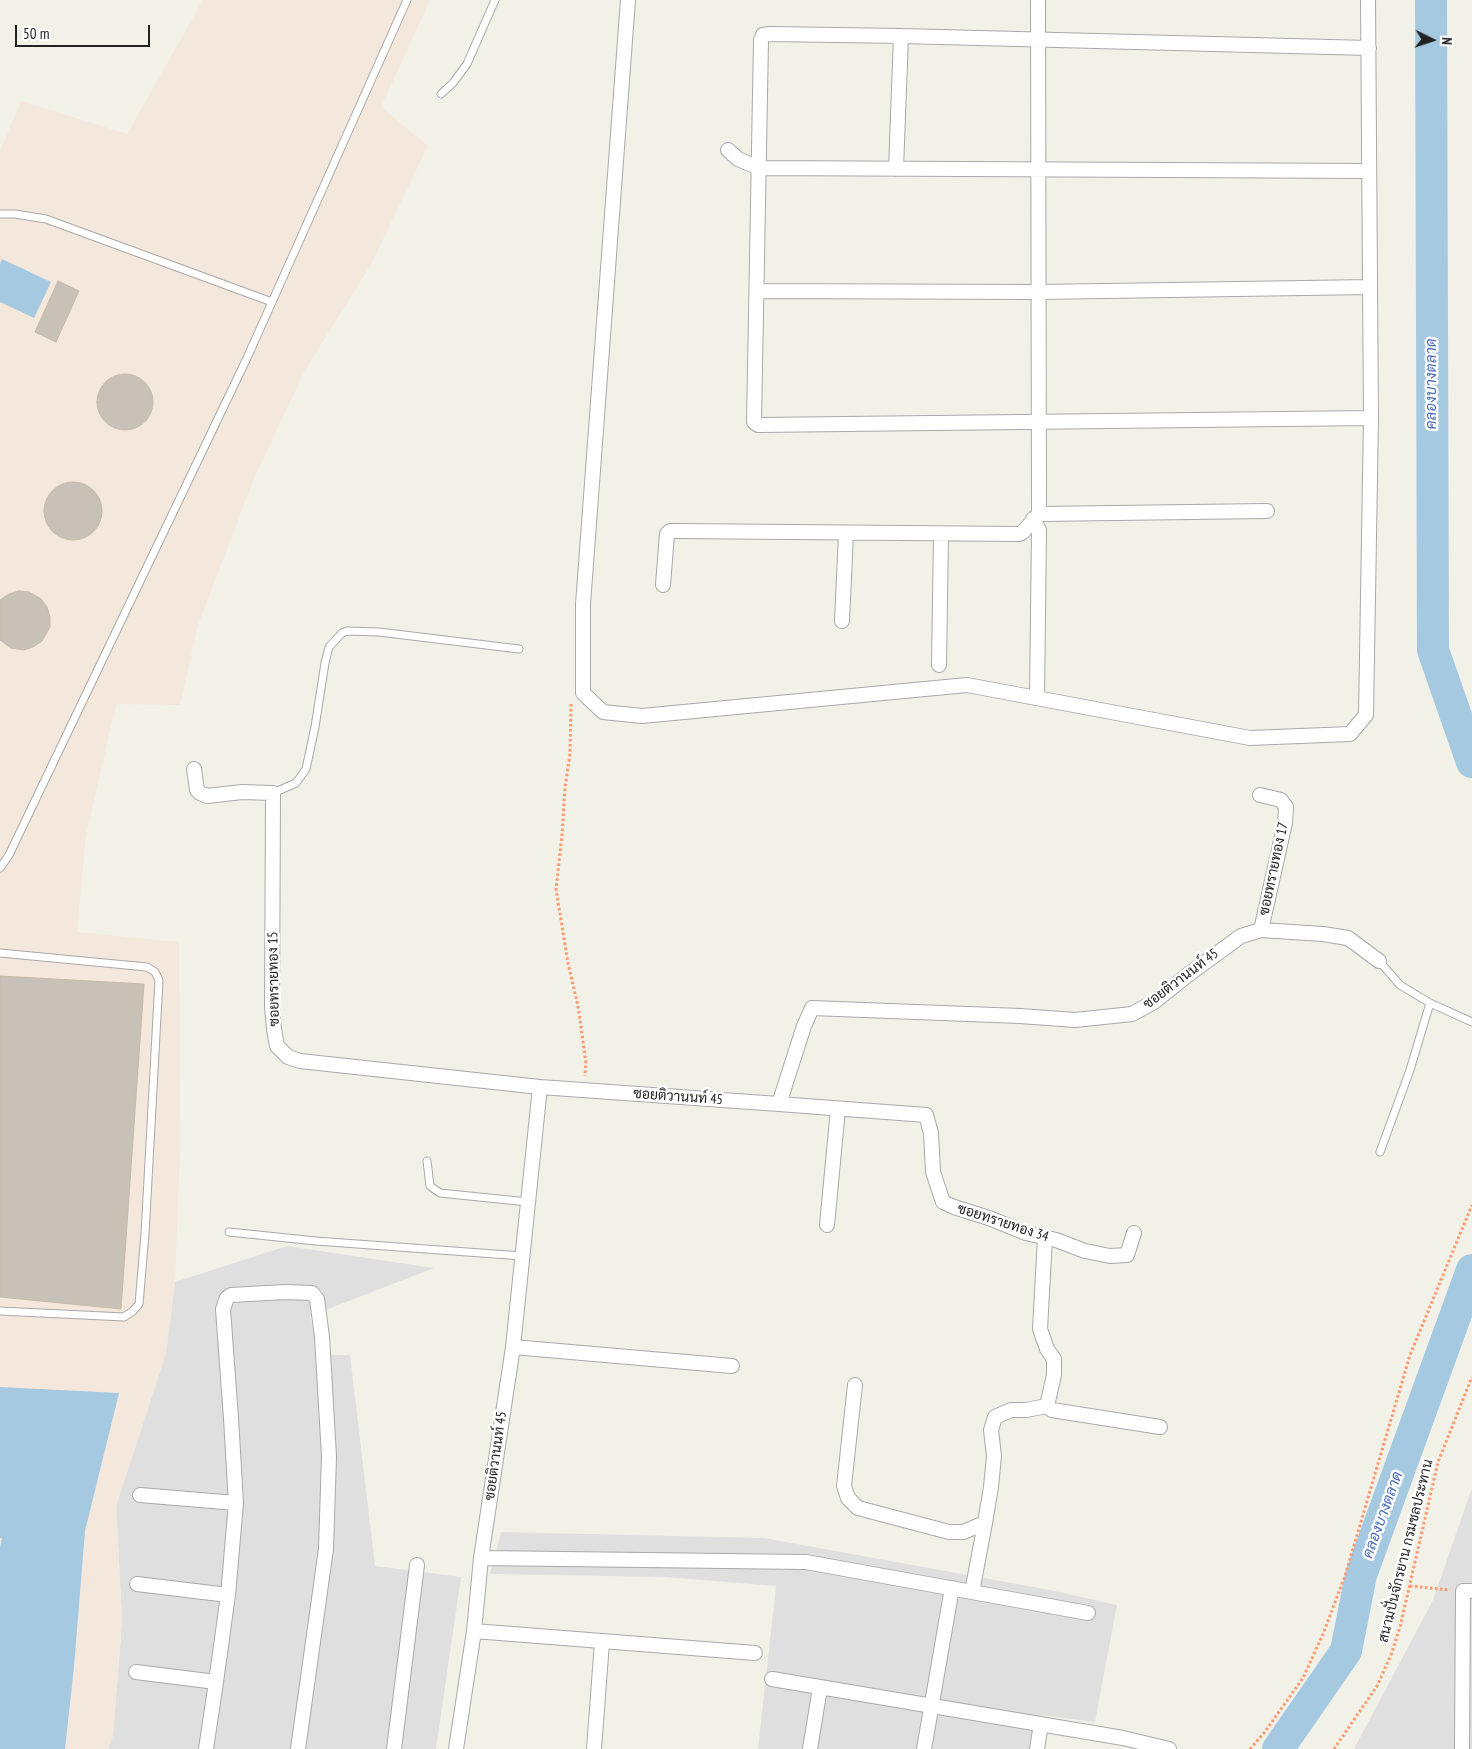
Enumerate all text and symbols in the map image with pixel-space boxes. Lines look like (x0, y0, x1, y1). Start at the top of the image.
scale bar (18, 15, 152, 47)
north arrow (1407, 15, 1457, 65)
text: 50 m (23, 24, 49, 43)
text: N (1438, 37, 1456, 45)
water label: คลองบางตลาด (1423, 338, 1441, 430)
street label: ซอยทรายทอง 17 (1256, 821, 1292, 917)
street label: ซอยทรายทอง 15 (265, 931, 283, 1027)
street label: ซอยติวานนท์ 45 (1140, 945, 1222, 1013)
street label: ซอยติวานนท์ 45 (633, 1085, 723, 1109)
street label: ซอยทรายทอง 34 (955, 1200, 1051, 1246)
street label: ซอยติวานนท์ 45 (481, 1410, 511, 1502)
street label: สนามปั่นจักรยาน กรมชลประทาน (1375, 1458, 1437, 1644)
water label: คลองบางตลาด (1359, 1469, 1407, 1561)

